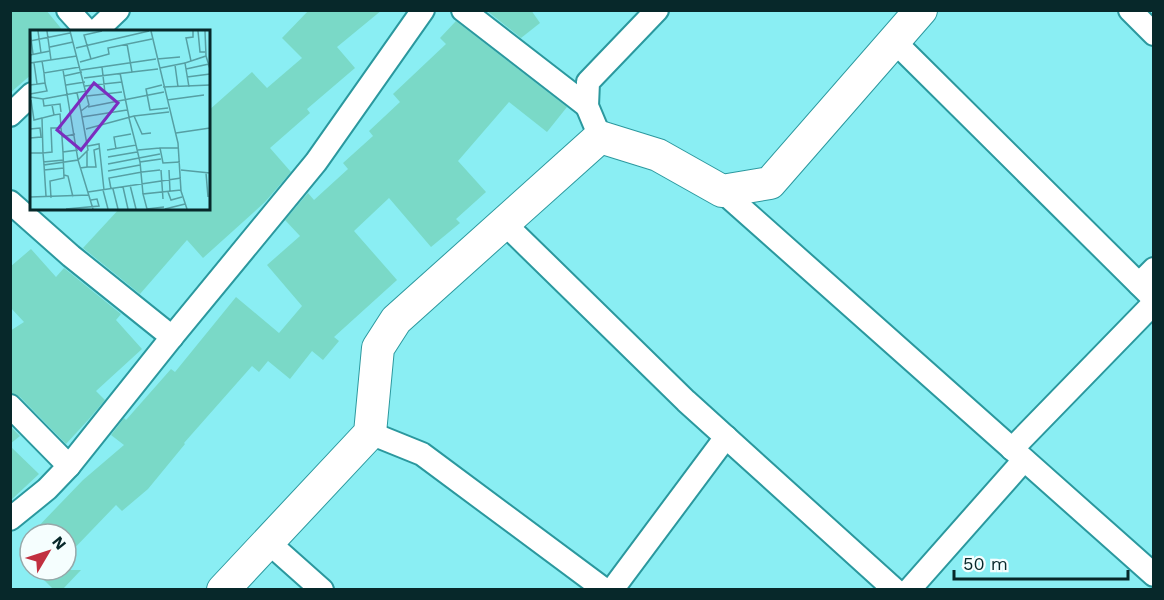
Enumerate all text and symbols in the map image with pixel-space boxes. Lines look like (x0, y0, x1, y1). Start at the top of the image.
inset map (30, 30, 210, 210)
north arrow (18, 522, 78, 582)
text: N (48, 532, 70, 553)
scale bar (954, 543, 1128, 581)
text: 50 m (963, 553, 1008, 574)

